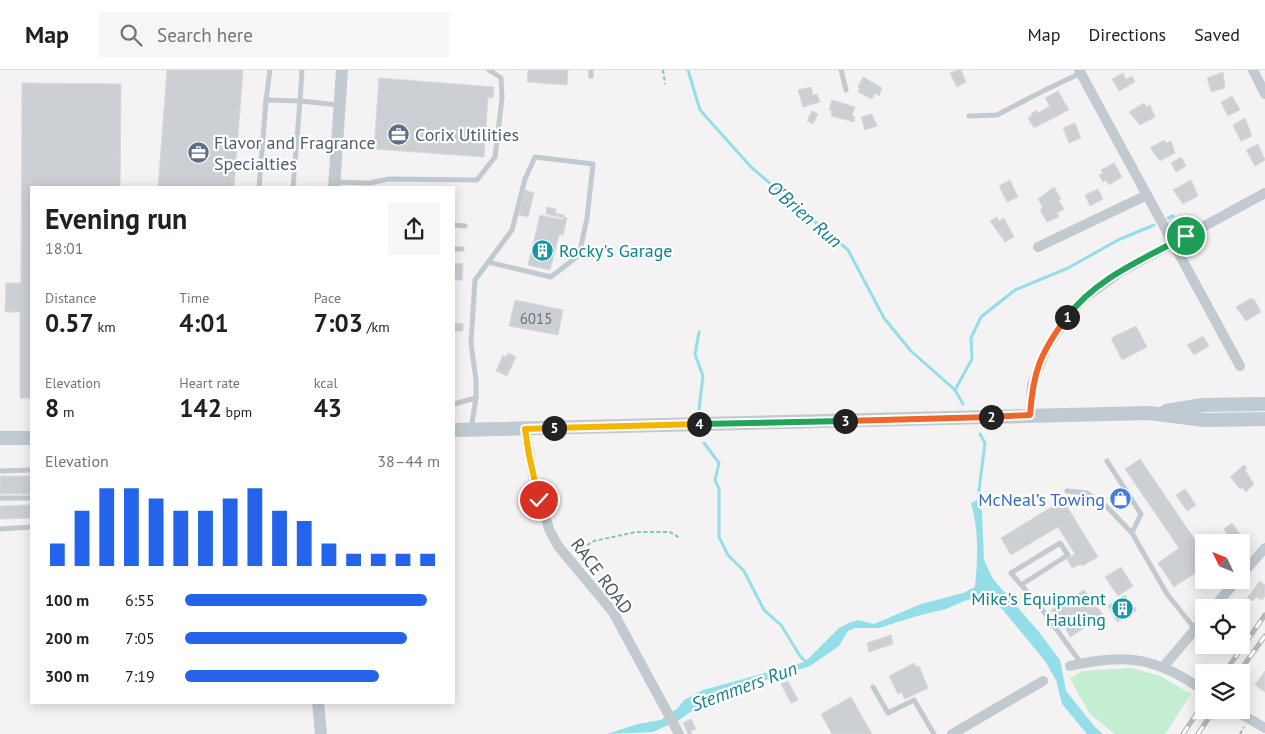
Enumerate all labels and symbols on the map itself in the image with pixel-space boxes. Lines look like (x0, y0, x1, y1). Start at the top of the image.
office icon: Corix Utilities (387, 122, 411, 146)
place label: Corix Utilities (415, 123, 519, 146)
place label: Flavor and Fragrance Specialties (214, 131, 376, 175)
office icon: Flavor and Fragrance Specialties (186, 140, 210, 164)
water label: O'Brien Run (763, 175, 847, 253)
pin (1165, 215, 1207, 257)
building icon: Rocky's Garage (531, 238, 555, 262)
place label: Rocky's Garage (559, 239, 673, 262)
pin: 1 (1054, 304, 1080, 330)
house number: 6015 (520, 309, 552, 328)
pin: 2 (978, 404, 1004, 430)
pin: 3 (832, 408, 858, 434)
pin: 4 (686, 412, 712, 436)
pin: 5 (542, 416, 566, 440)
pin (518, 479, 560, 521)
shop icon: McNeal’s Towing (1109, 487, 1133, 511)
place label: McNeal’s Towing (978, 488, 1105, 511)
street label: RACE ROAD (566, 533, 638, 619)
north arrow (1195, 534, 1250, 589)
place label: Mike's Equipment Hauling (971, 587, 1106, 631)
building icon: Mike's Equipment Hauling (1110, 596, 1134, 620)
water label: Stemmers Run (688, 656, 800, 716)

